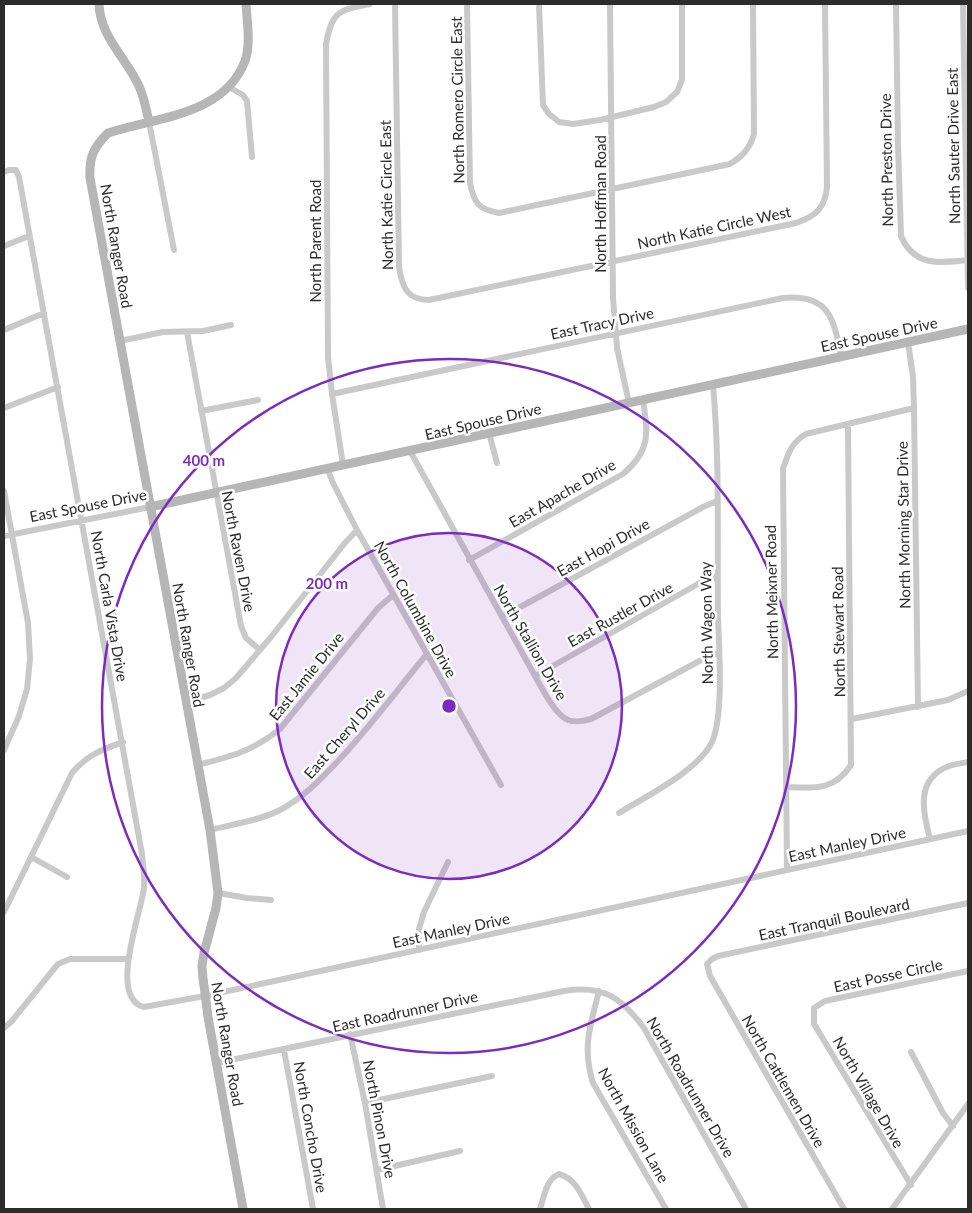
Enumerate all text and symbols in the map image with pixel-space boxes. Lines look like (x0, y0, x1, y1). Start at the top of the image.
street label: North Romero Circle East (447, 16, 467, 184)
street label: North Sauter Drive East (943, 67, 963, 224)
street label: North Preston Drive (876, 93, 896, 227)
street label: North Katie Circle East (376, 119, 396, 270)
street label: North Hoffman Road (591, 135, 609, 273)
street label: North Parent Road (306, 180, 324, 302)
street label: North Ranger Road (97, 183, 137, 309)
street label: North Katie Circle West (636, 202, 793, 252)
street label: East Tracy Drive (549, 303, 656, 343)
street label: East Spouse Drive (819, 313, 939, 355)
street label: East Spouse Drive (423, 399, 543, 443)
street label: North Morning Star Drive (893, 441, 913, 609)
text: 400 m (183, 451, 225, 469)
street label: East Apache Drive (505, 455, 619, 531)
street label: East Spouse Drive (28, 485, 148, 525)
street label: North Raven Drive (218, 489, 260, 613)
street label: East Hopi Drive (554, 514, 653, 580)
street label: North Meixner Road (761, 525, 781, 659)
street label: North Carla Vista Drive (88, 529, 132, 683)
street label: North Columbine Drive (371, 538, 461, 680)
street label: North Wagon Way (696, 561, 716, 684)
street label: North Stewart Road (828, 566, 848, 698)
text: 200 m (306, 574, 348, 592)
street label: East Rustler Drive (564, 578, 676, 650)
street label: North Stallion Drive (491, 581, 571, 703)
street label: North Ranger Road (169, 582, 209, 708)
street label: East Jamie Drive (265, 628, 347, 724)
street label: East Cheryl Drive (300, 684, 388, 782)
centre of rings (440, 697, 458, 715)
street label: East Manley Drive (787, 823, 907, 865)
street label: East Tranquil Boulevard (757, 894, 911, 944)
street label: East Manley Drive (391, 909, 511, 951)
street label: East Posse Circle (832, 955, 944, 995)
street label: North Ranger Road (208, 981, 248, 1107)
street label: East Roadrunner Drive (331, 987, 479, 1035)
street label: North Cattlemen Drive (739, 1012, 829, 1151)
street label: North Roadrunner Drive (643, 1014, 739, 1161)
street label: North Village Drive (830, 1033, 908, 1151)
street label: North Pinon Drive (360, 1058, 400, 1180)
street label: North Concho Drive (291, 1060, 331, 1194)
street label: North Mission Lane (595, 1064, 673, 1186)

